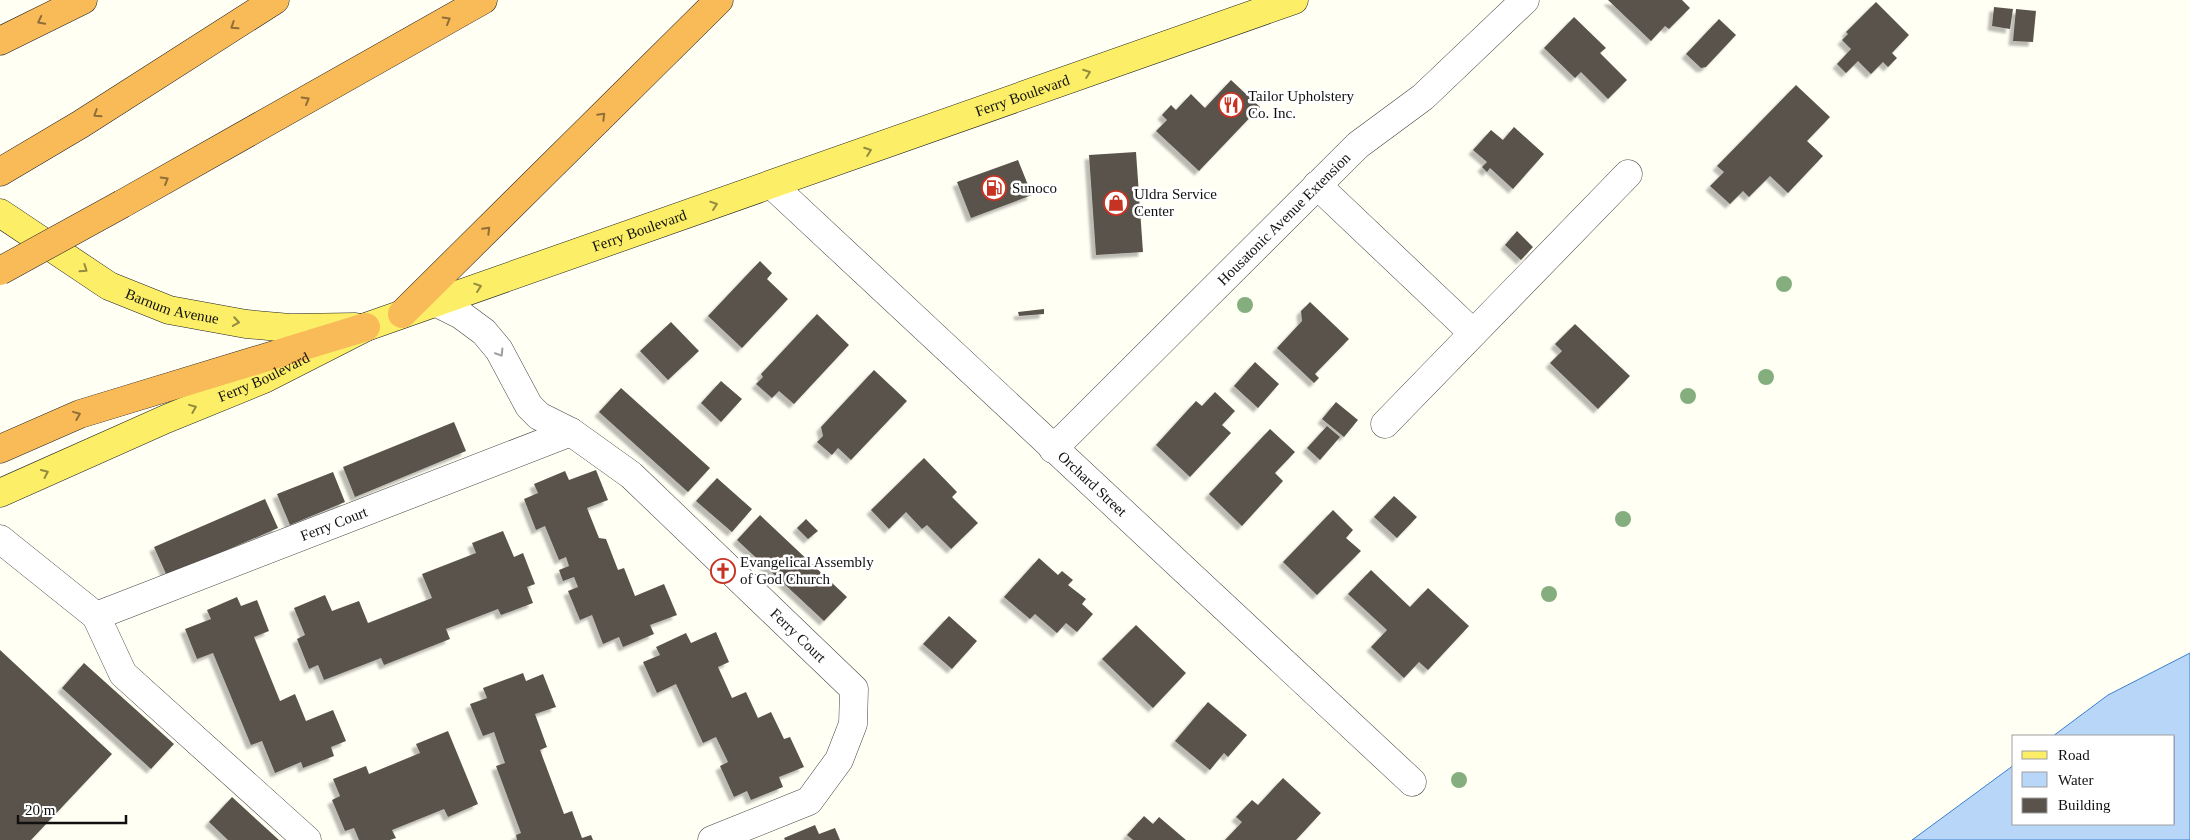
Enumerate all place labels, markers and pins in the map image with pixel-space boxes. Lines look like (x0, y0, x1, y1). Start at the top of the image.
place label: Tailor Upholstery Co. Inc. (1248, 88, 1355, 121)
restaurant icon: Tailor Upholstery Co. Inc. (1218, 92, 1244, 118)
fuel station icon: Sunoco (981, 175, 1007, 201)
place label: Sunoco (1012, 180, 1057, 196)
place label: Uldra Service Center (1134, 186, 1217, 219)
shop icon: Uldra Service Center (1103, 190, 1129, 216)
place label: Evangelical Assembly of God Church (740, 554, 874, 587)
church icon: Evangelical Assembly of God Church (710, 558, 736, 584)

